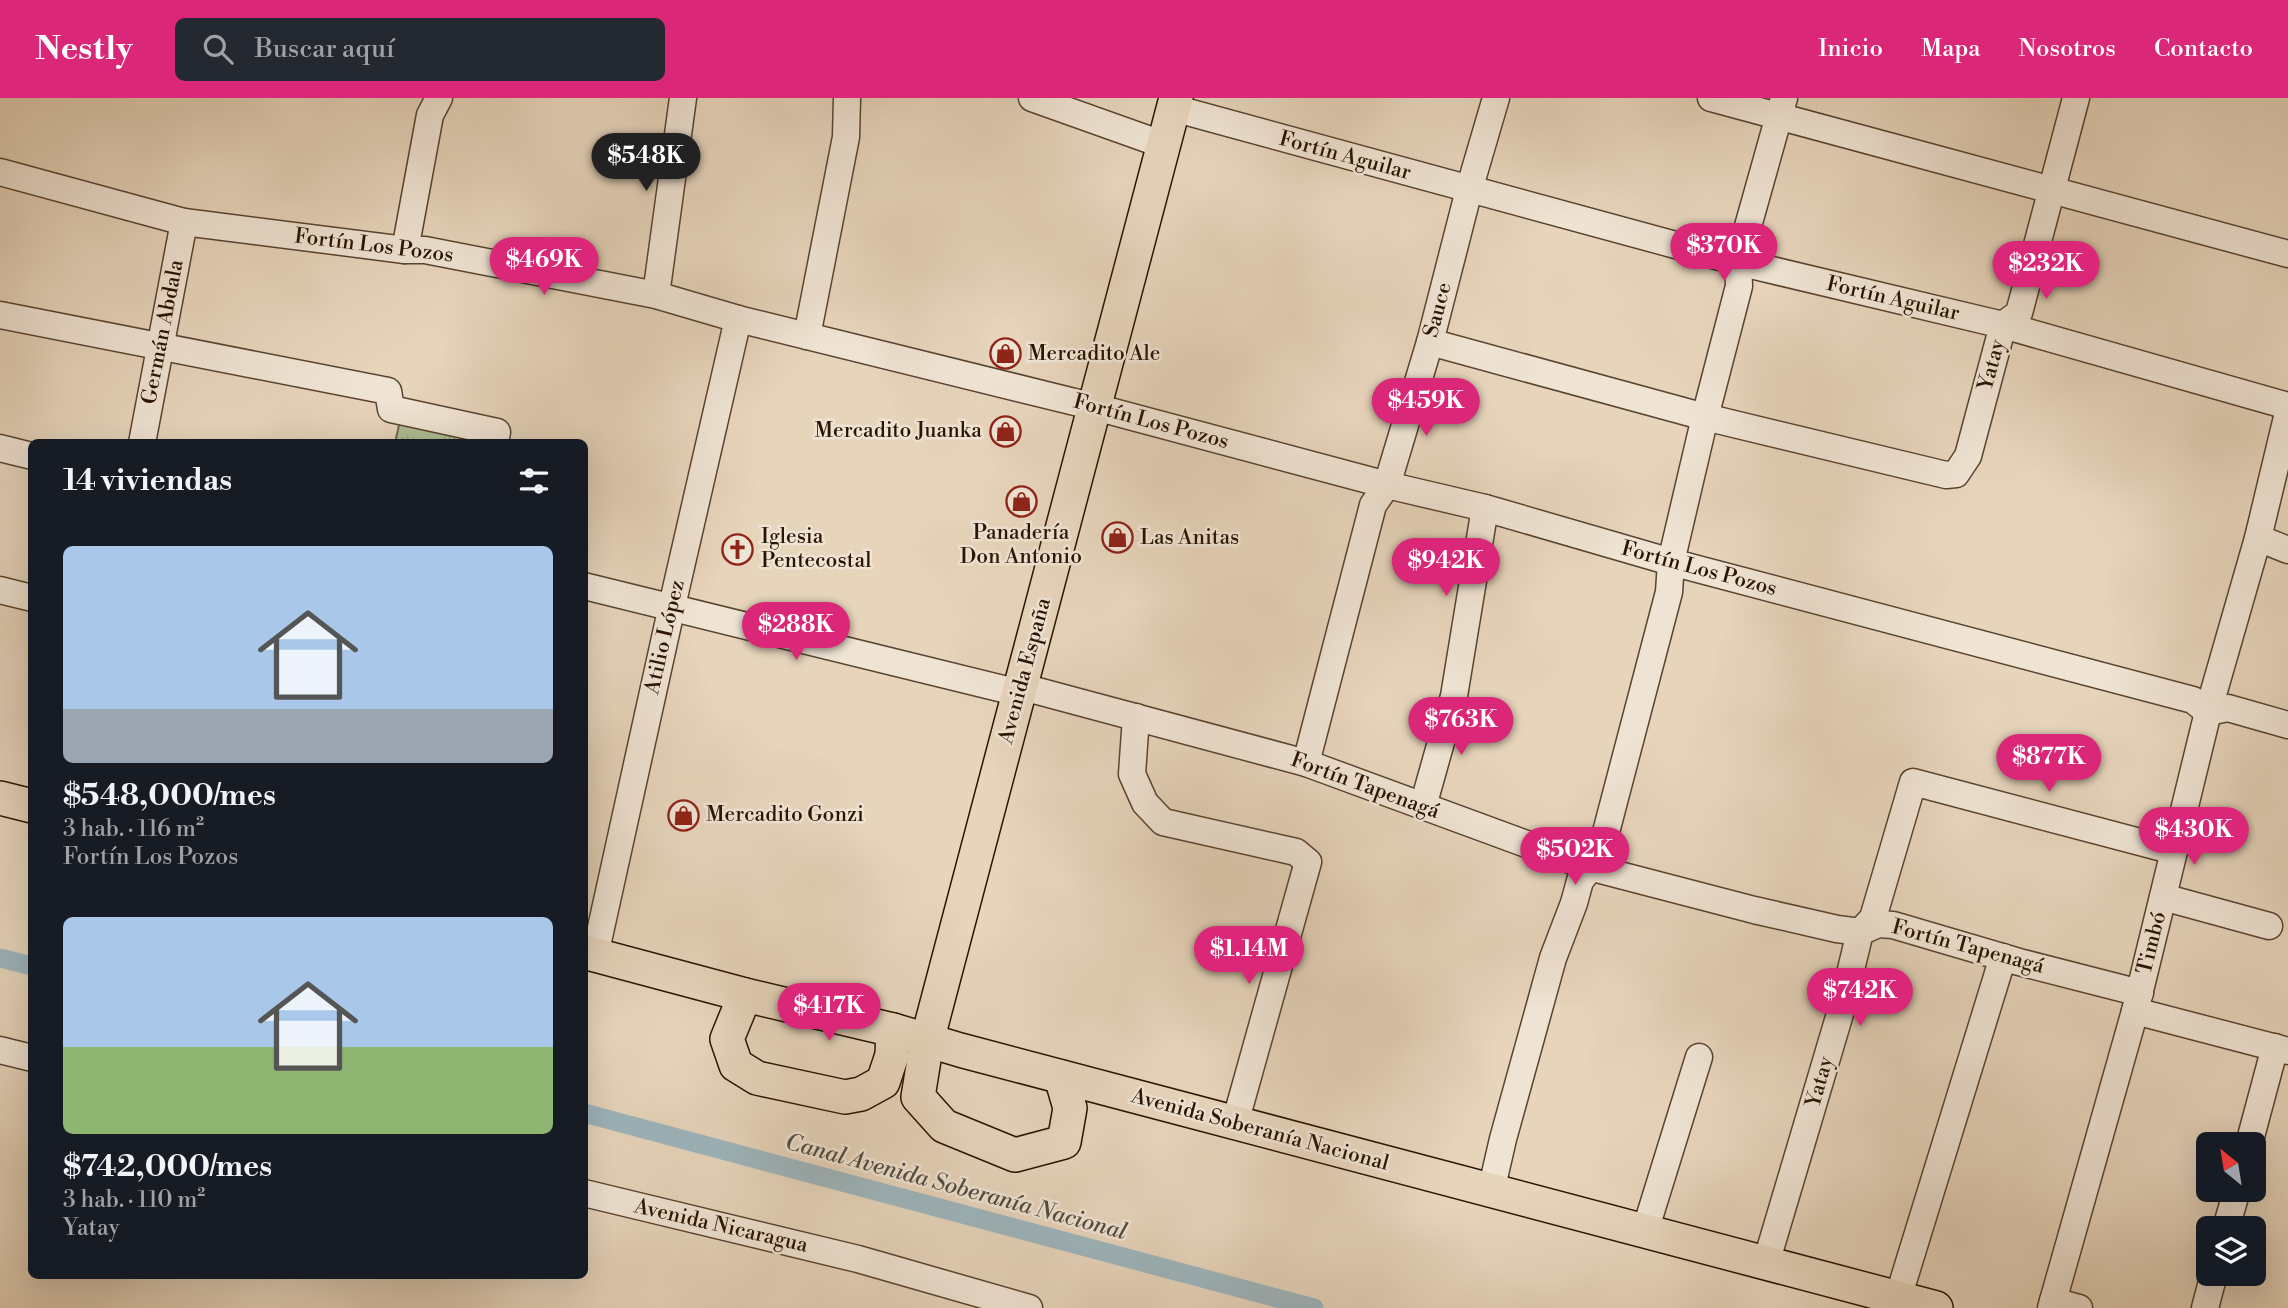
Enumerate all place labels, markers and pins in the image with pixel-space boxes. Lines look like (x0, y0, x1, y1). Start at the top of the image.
pin: $548K (597, 134, 695, 193)
pin: $370K (1675, 223, 1773, 283)
pin: $469K (495, 238, 593, 297)
pin: $232K (1997, 242, 2095, 301)
shop icon: Mercadito Ale (988, 337, 1022, 371)
place label: Mercadito Ale (1028, 341, 1160, 367)
pin: $459K (1377, 378, 1475, 438)
shop icon: Mercadito Juanka (988, 414, 1022, 448)
place label: Mercadito Juanka (815, 418, 982, 444)
shop icon: Panadería Don Antonio (1004, 484, 1038, 518)
place label: Panadería Don Antonio (960, 520, 1082, 570)
shop icon: Las Anitas (1100, 521, 1134, 555)
place label: Iglesia Pentecostal (761, 524, 871, 574)
place label: Las Anitas (1140, 525, 1239, 551)
church icon: Iglesia Pentecostal (721, 532, 755, 566)
pin: $942K (1397, 538, 1495, 598)
pin: $288K (747, 602, 845, 662)
pin: $763K (1412, 698, 1510, 757)
pin: $877K (2000, 734, 2098, 794)
shop icon: Mercadito Gonzi (666, 798, 700, 832)
place label: Mercadito Gonzi (706, 802, 864, 828)
pin: $430K (2145, 808, 2243, 867)
pin: $502K (1526, 828, 1624, 887)
pin: $1.14M (1192, 926, 1306, 986)
pin: $742K (1811, 968, 1909, 1028)
pin: $417K (780, 984, 878, 1043)

